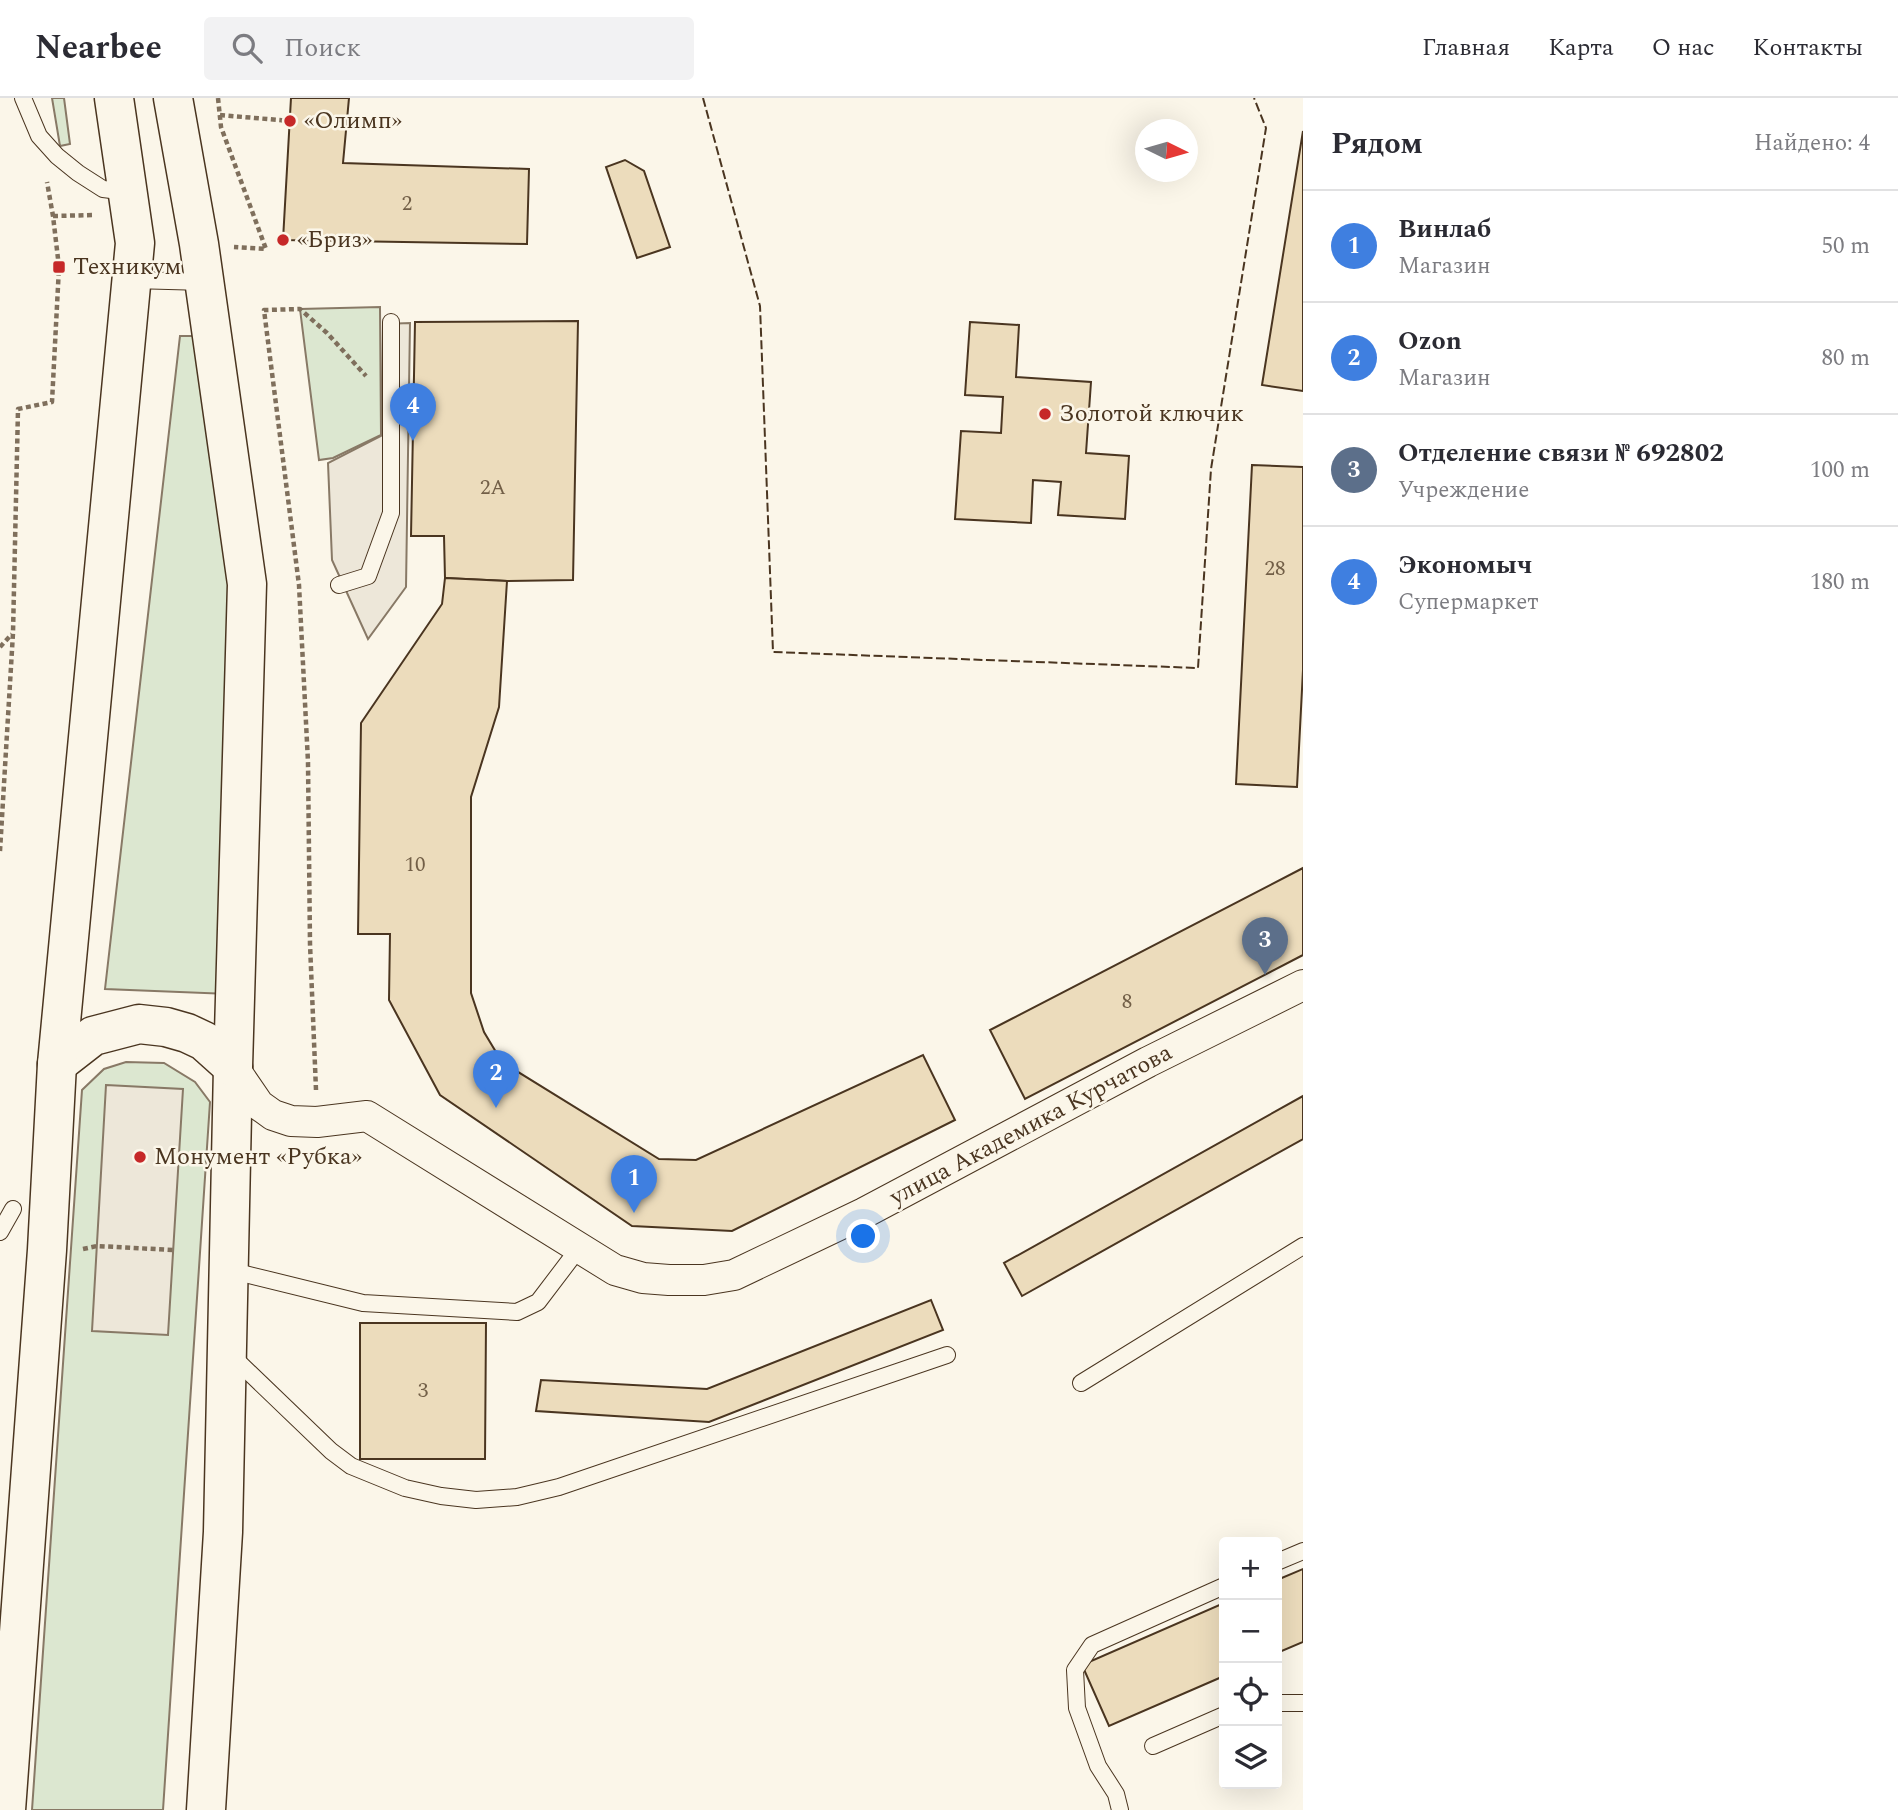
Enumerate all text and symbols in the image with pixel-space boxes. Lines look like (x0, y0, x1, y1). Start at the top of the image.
search box (204, 17, 694, 80)
text: Nearbee (35, 23, 162, 73)
text: Поиск (284, 28, 361, 68)
icon: search (228, 29, 266, 67)
text: Главная (1422, 30, 1510, 66)
text: Карта (1548, 30, 1614, 66)
text: О нас (1652, 30, 1715, 66)
text: Контакты (1753, 30, 1863, 66)
place label: «Олимп» (304, 103, 402, 139)
marker: «Олимп» (282, 113, 298, 129)
north arrow (1135, 119, 1198, 182)
text: Рядом (1331, 121, 1423, 167)
text: Найдено: 4 (1754, 126, 1870, 161)
house number: 2 (402, 188, 412, 220)
text: Винлаб (1398, 209, 1491, 249)
place label: «Бриз» (297, 222, 372, 258)
text: 1 (1348, 229, 1360, 264)
text: 50 m (1821, 229, 1870, 264)
marker: «Бриз» (275, 232, 291, 248)
place label: Техникум (73, 249, 182, 285)
text: Магазин (1398, 249, 1491, 284)
marker: Техникум (51, 259, 67, 275)
text: Ozon (1398, 321, 1462, 361)
text: 2 (1348, 341, 1360, 376)
text: 80 m (1821, 341, 1870, 376)
text: Магазин (1398, 361, 1491, 396)
pin: 4 (390, 383, 436, 441)
place label: Золотой ключик (1059, 396, 1244, 432)
marker: Золотой ключик (1037, 406, 1053, 422)
text: Отделение связи № 692802 (1398, 433, 1724, 473)
text: 3 (1348, 453, 1360, 488)
text: 100 m (1810, 453, 1870, 488)
house number: 2А (480, 472, 506, 504)
text: Учреждение (1398, 473, 1529, 508)
text: Экономыч (1398, 545, 1532, 585)
house number: 28 (1265, 553, 1286, 585)
text: 4 (1348, 565, 1360, 600)
text: 180 m (1810, 565, 1870, 600)
text: Супермаркет (1398, 585, 1539, 620)
house number: 10 (405, 849, 426, 881)
pin: 3 (1242, 917, 1288, 975)
house number: 8 (1122, 986, 1132, 1018)
street label: улица Академика Курчатова (882, 1035, 1179, 1215)
pin: 2 (473, 1050, 519, 1108)
place label: Монумент «Рубка» (154, 1139, 362, 1175)
marker: Монумент «Рубка» (132, 1149, 148, 1165)
pin: 1 (611, 1155, 657, 1213)
your location (846, 1219, 880, 1253)
house number: 3 (418, 1375, 429, 1407)
map controls (1219, 1537, 1282, 1789)
button: + (1219, 1537, 1282, 1600)
button: − (1219, 1600, 1282, 1663)
button: locate (1219, 1663, 1282, 1726)
button: layers (1219, 1726, 1282, 1789)

